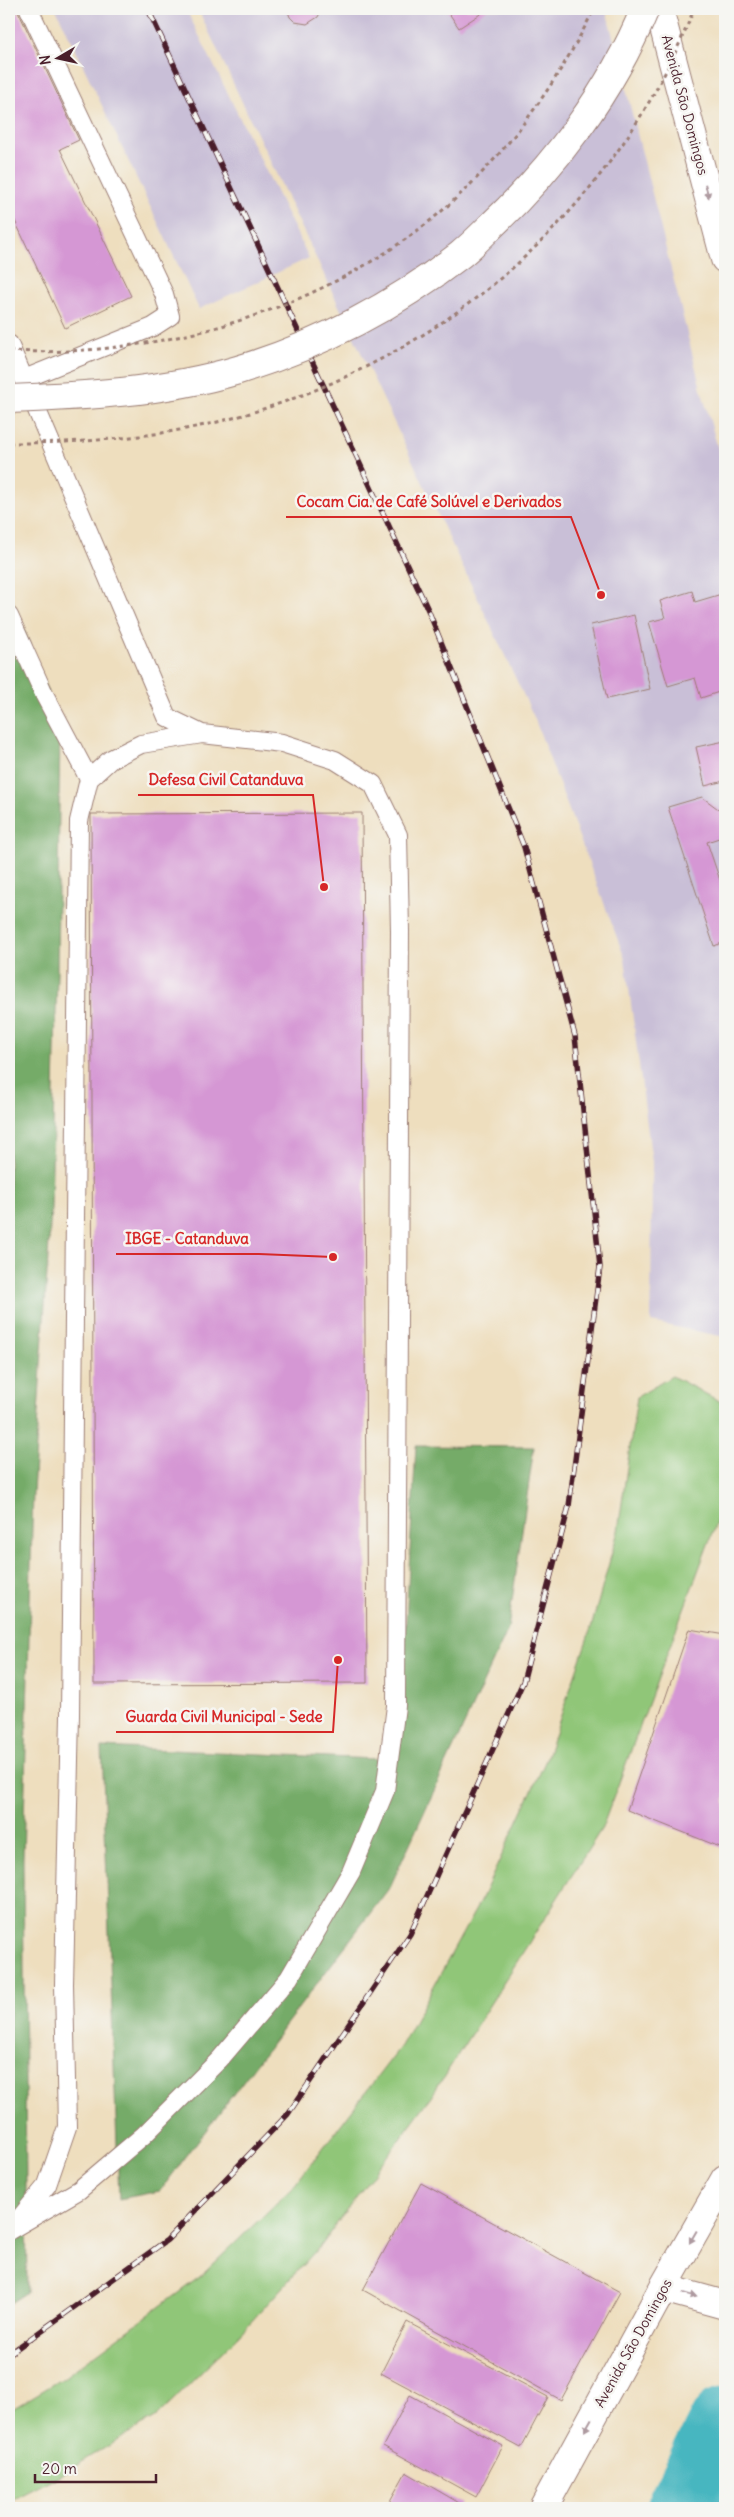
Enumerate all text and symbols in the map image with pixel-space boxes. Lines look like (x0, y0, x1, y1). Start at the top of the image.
north arrow (32, 32, 82, 82)
street label: Avenida São Domingos (658, 33, 712, 177)
text: N (36, 54, 55, 66)
one-way arrow (704, 184, 712, 199)
callout: Cocam Cia. de Café Solúvel e Derivados (286, 487, 571, 517)
text: Cocam Cia. de Café Solúvel e Derivados (296, 492, 562, 511)
callout: Defesa Civil Catanduva (138, 765, 313, 795)
text: Defesa Civil Catanduva (148, 770, 304, 789)
callout: IBGE - Catanduva (116, 1224, 259, 1254)
text: IBGE - Catanduva (125, 1229, 249, 1248)
callout: Guarda Civil Municipal - Sede (116, 1702, 333, 1732)
text: Guarda Civil Municipal - Sede (126, 1707, 322, 1727)
one-way arrow (689, 2230, 698, 2244)
street label: Avenida São Domingos (590, 2276, 676, 2410)
one-way arrow (682, 2292, 697, 2300)
one-way arrow (584, 2417, 592, 2432)
scale bar (35, 2452, 156, 2484)
text: 20 m (42, 2459, 77, 2478)

